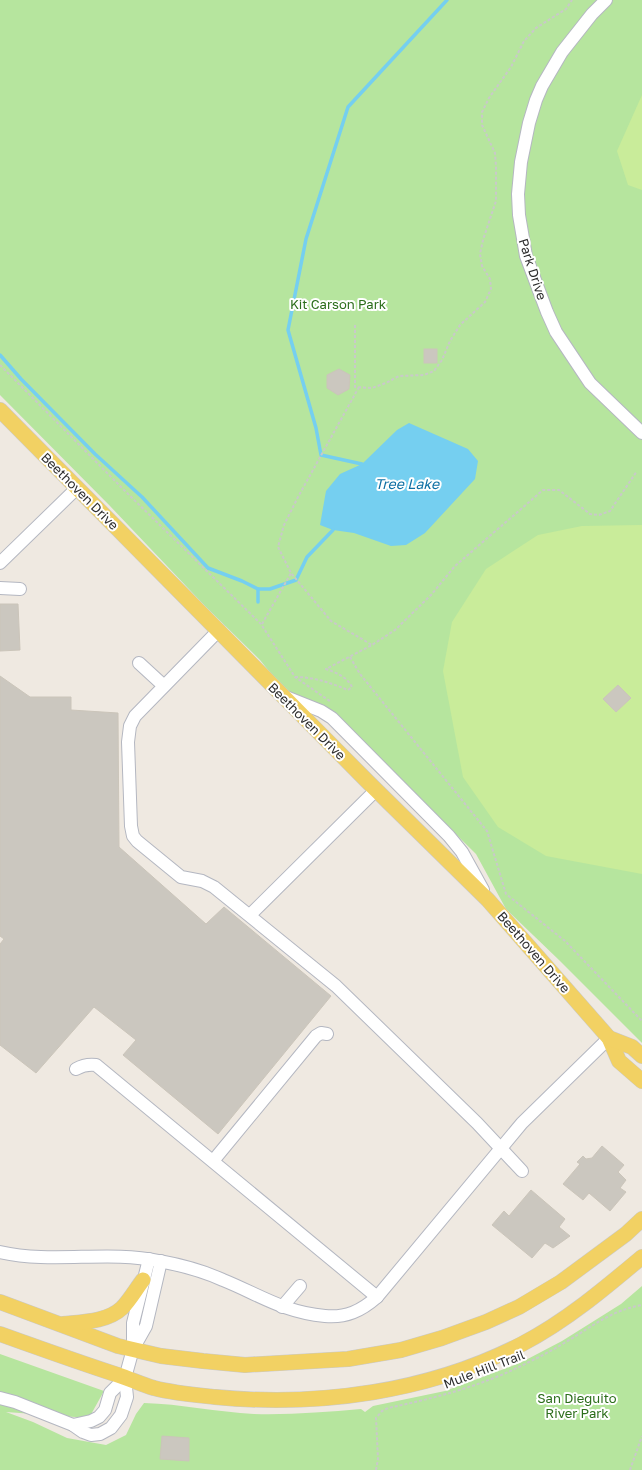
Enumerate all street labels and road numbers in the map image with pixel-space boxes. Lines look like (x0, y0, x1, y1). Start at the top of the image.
street label: Park Drive (516, 236, 550, 302)
street label: Beethoven Drive (38, 449, 122, 533)
street label: Beethoven Drive (265, 679, 349, 763)
street label: Beethoven Drive (494, 908, 574, 996)
street label: Mule Hill Trail (441, 1346, 527, 1392)

